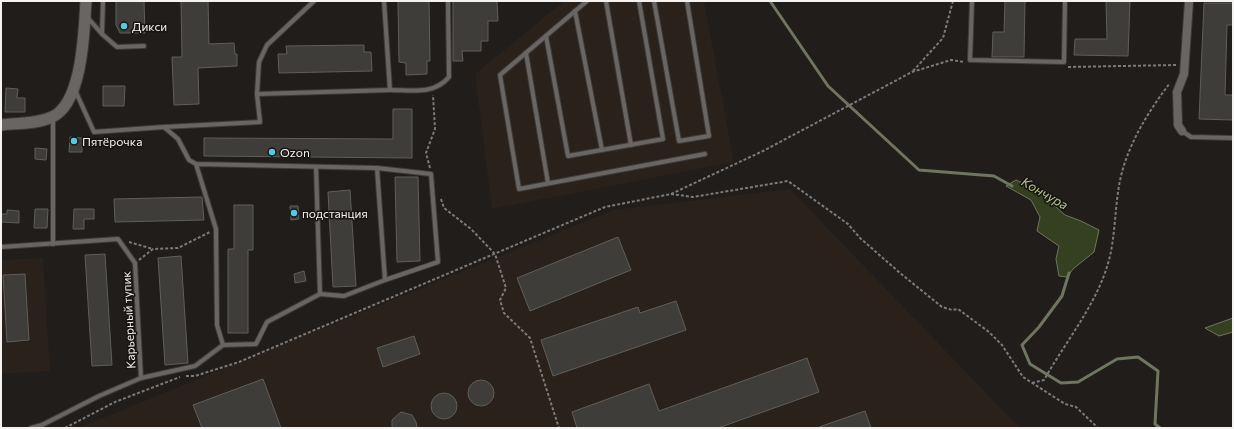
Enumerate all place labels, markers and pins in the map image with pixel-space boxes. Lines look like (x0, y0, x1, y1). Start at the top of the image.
place label: Дикси (132, 19, 167, 33)
marker: Дикси (119, 21, 129, 31)
place label: Пятёрочка (82, 134, 142, 148)
marker: Пятёрочка (69, 136, 79, 146)
place label: Ozon (280, 145, 310, 159)
marker: Ozon (267, 147, 277, 157)
place label: подстанция (302, 206, 368, 220)
marker: подстанция (289, 208, 299, 218)

